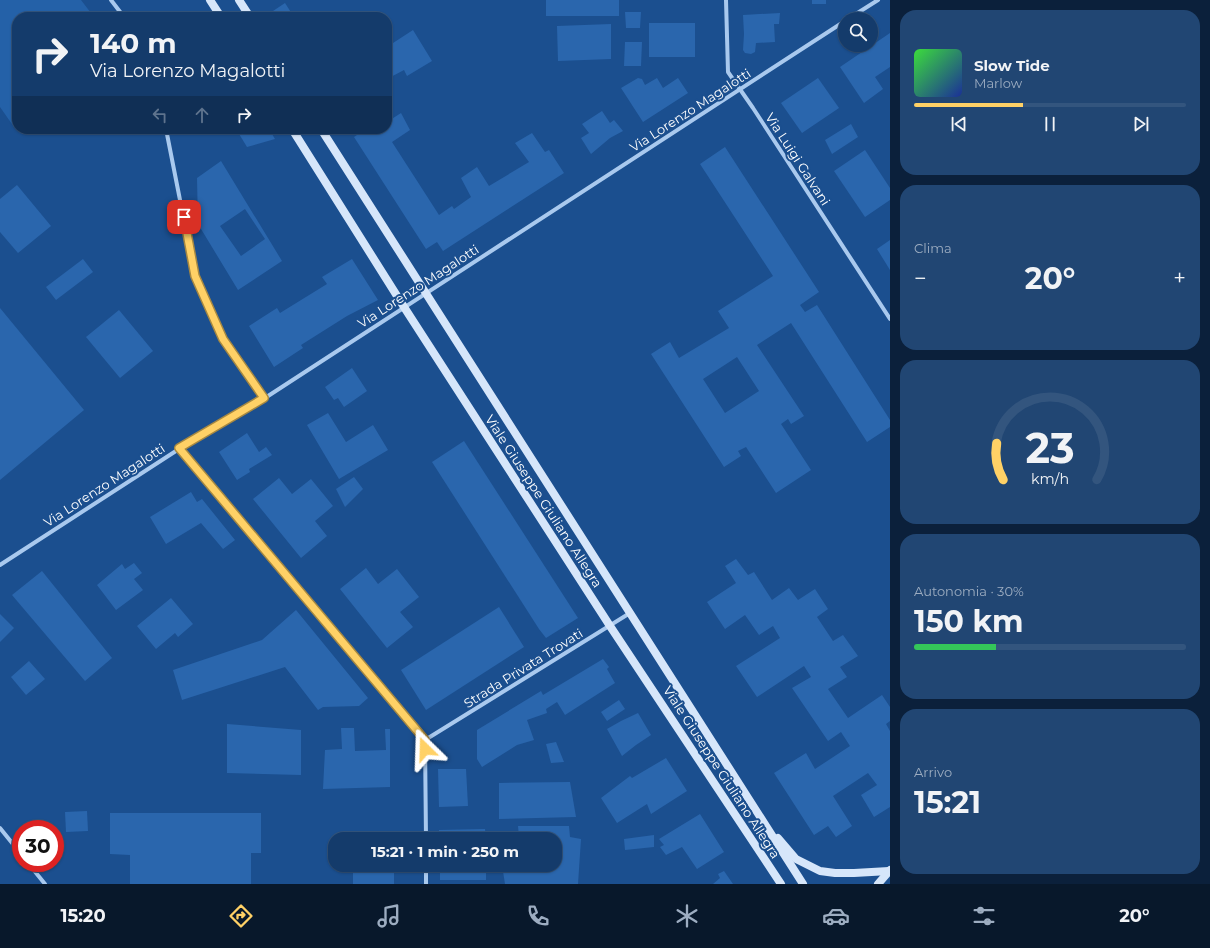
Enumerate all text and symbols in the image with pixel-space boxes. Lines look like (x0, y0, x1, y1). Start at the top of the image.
map controls (838, 12, 878, 52)
button: search (838, 12, 878, 52)
text: 140 m (90, 26, 177, 60)
icon: right (24, 28, 76, 80)
text: Slow Tide (974, 56, 1050, 75)
text: Via Lorenzo Magalotti (90, 60, 285, 82)
street label: Via Lorenzo Magalotti (626, 65, 754, 155)
text: Marlow (974, 75, 1022, 91)
icon: left (149, 104, 171, 126)
icon: ahead (191, 104, 213, 126)
icon: right (233, 104, 255, 126)
street label: Via Luigi Galvani (762, 110, 834, 208)
icon: previous (948, 113, 970, 135)
icon: pause (1039, 113, 1061, 135)
icon: next (1130, 113, 1152, 135)
pin (167, 200, 201, 234)
icon: arrive (173, 206, 195, 228)
text: Clima (914, 240, 952, 256)
street label: Via Lorenzo Magalotti (354, 241, 482, 331)
text: 20° (1025, 260, 1075, 297)
text: − (914, 265, 927, 292)
text: + (1173, 265, 1186, 292)
street label: Viale Giuseppe Giuliano Allegra (482, 412, 606, 590)
text: 23 (1025, 423, 1075, 473)
street label: Via Lorenzo Magalotti (40, 440, 168, 530)
text: km/h (1031, 470, 1069, 488)
text: Autonomia · 30% (914, 583, 1024, 599)
text: 150 km (914, 603, 1023, 640)
street label: Strada Privata Trovati (461, 625, 585, 711)
street label: Viale Giuseppe Giuliano Allegra (660, 683, 784, 861)
position arrow (404, 728, 446, 770)
text: Arrivo (914, 764, 952, 780)
text: 15:21 (914, 784, 981, 821)
speed limit sign: 30 (12, 820, 64, 872)
text: 15:21 · 1 min · 250 m (371, 842, 519, 861)
icon: directions (227, 902, 255, 930)
icon: music (375, 902, 403, 930)
icon: phone (524, 902, 552, 930)
icon: climate (673, 902, 701, 930)
icon: car (822, 902, 850, 930)
icon: filters (970, 902, 998, 930)
text: 15:20 (60, 905, 106, 927)
text: 20° (1119, 905, 1150, 927)

